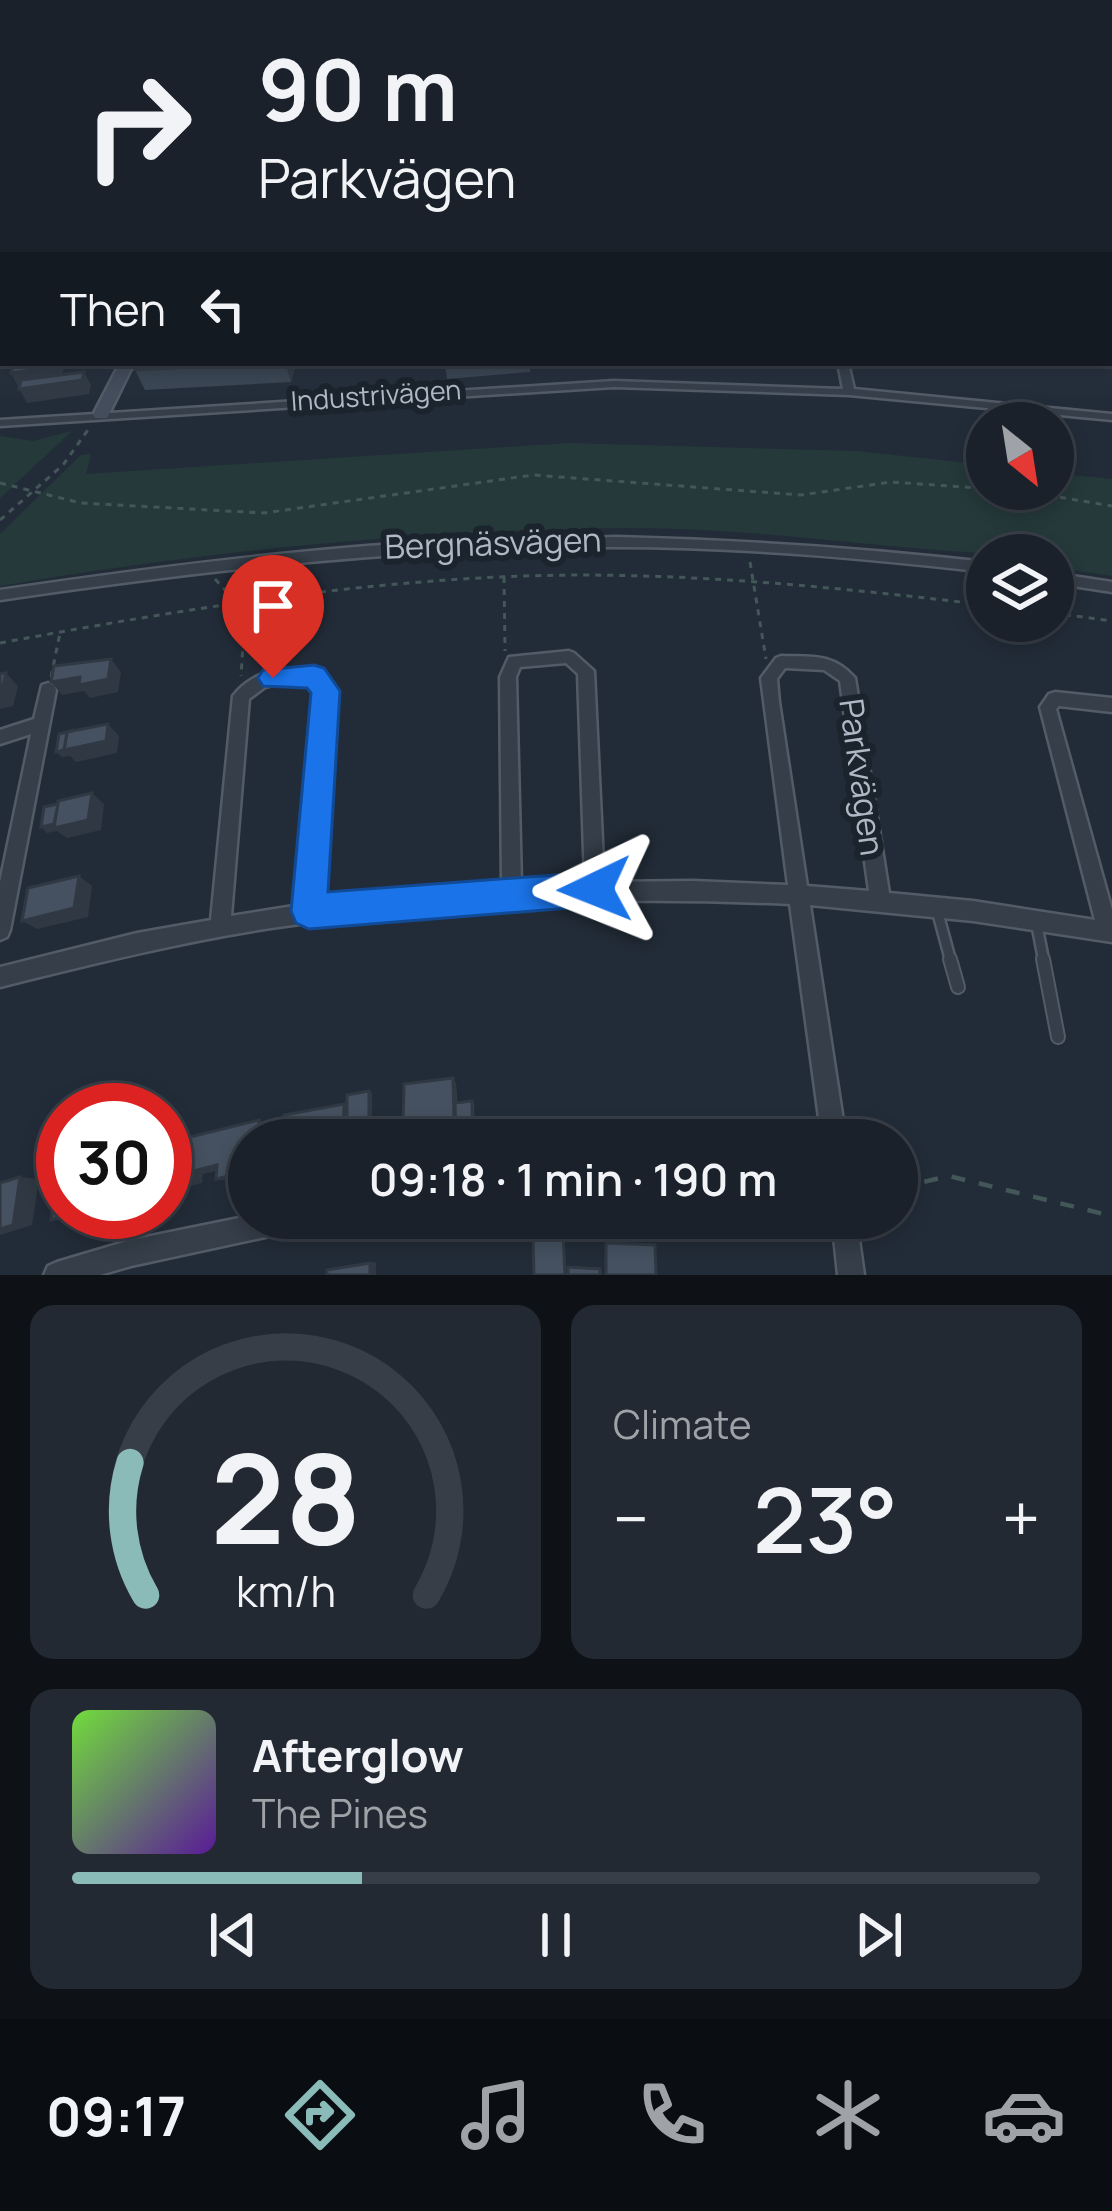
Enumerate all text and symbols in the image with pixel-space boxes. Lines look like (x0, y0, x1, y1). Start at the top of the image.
text: 90 m (258, 31, 458, 146)
icon: right (60, 48, 216, 204)
text: Parkvägen (258, 140, 516, 214)
icon: left (190, 276, 256, 342)
text: Then (60, 278, 166, 340)
street label: Industrivägen (290, 370, 462, 419)
north arrow (966, 402, 1074, 510)
map controls (966, 402, 1074, 642)
street label: Bergnäsvägen (384, 516, 602, 569)
button: layers (966, 534, 1074, 642)
pin (222, 555, 324, 678)
icon: arrive (240, 573, 306, 639)
street label: Parkvägen (829, 696, 896, 858)
position arrow (532, 826, 658, 952)
speed limit sign: 30 (36, 1083, 192, 1239)
text: 09:18 · 1 min · 190 m (369, 1148, 777, 1210)
text: Climate (613, 1397, 752, 1451)
text: 28 (210, 1411, 361, 1581)
text: 23° (753, 1457, 898, 1580)
text: − (613, 1473, 649, 1563)
text: + (1002, 1473, 1040, 1563)
text: km/h (236, 1561, 335, 1620)
text: Afterglow (252, 1724, 464, 1786)
text: The Pines (252, 1786, 428, 1840)
icon: previous (200, 1902, 266, 1968)
icon: pause (523, 1902, 589, 1968)
icon: next (846, 1902, 912, 1968)
icon: directions (278, 2073, 362, 2157)
icon: music (454, 2073, 538, 2157)
icon: phone (630, 2073, 714, 2157)
icon: climate (806, 2073, 890, 2157)
icon: car (982, 2073, 1066, 2157)
text: 09:17 (46, 2078, 186, 2152)

